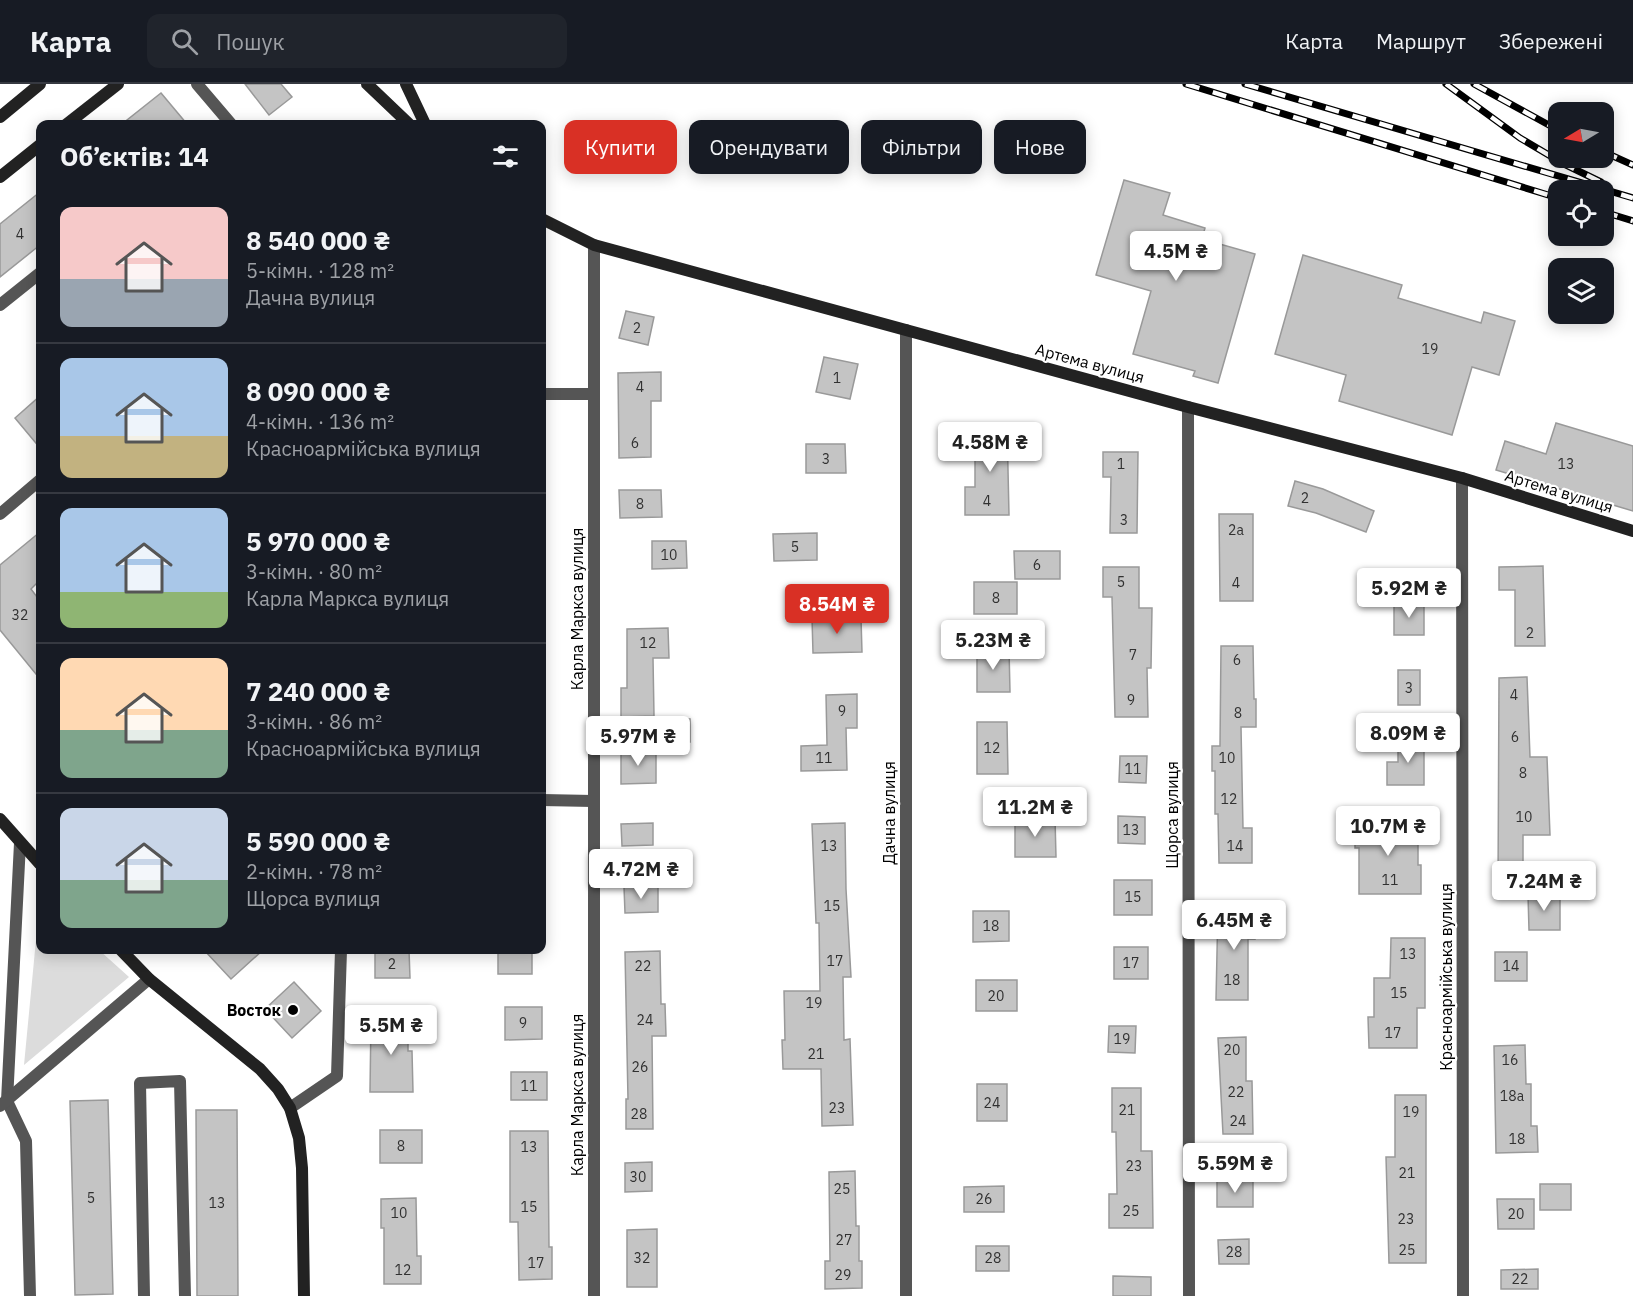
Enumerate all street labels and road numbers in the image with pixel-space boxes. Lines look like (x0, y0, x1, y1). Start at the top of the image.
street label: Артема вулиця (1033, 339, 1147, 387)
street label: Артема вулиця (1502, 465, 1616, 517)
street label: Карла Маркса вулиця (567, 528, 587, 690)
street label: Дачна вулиця (879, 761, 899, 865)
street label: Щорса вулиця (1162, 761, 1182, 869)
street label: Красноармійська вулиця (1436, 883, 1456, 1071)
street label: Карла Маркса вулиця (567, 1014, 587, 1176)

